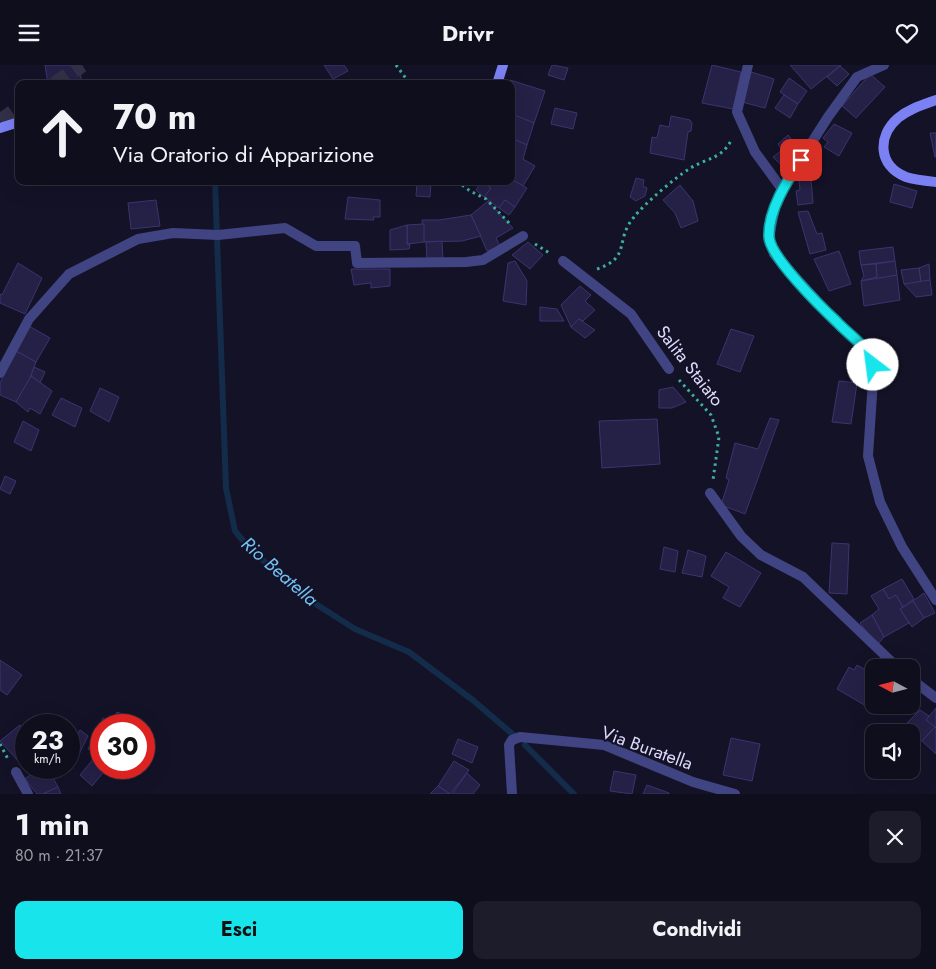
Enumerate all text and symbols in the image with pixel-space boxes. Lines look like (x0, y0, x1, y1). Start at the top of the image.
text: Drivr (442, 17, 494, 49)
icon: menu (15, 19, 43, 47)
icon: heart (893, 19, 921, 47)
text: 70 m (113, 92, 196, 142)
icon: ahead (30, 100, 95, 165)
text: Via Oratorio di Apparizione (113, 138, 374, 170)
pin (780, 139, 822, 181)
icon: arrive (787, 146, 815, 174)
street label: Salita Staiato (650, 320, 730, 412)
position arrow (846, 338, 898, 390)
water label: Rio Beatella (235, 530, 324, 613)
north arrow (865, 659, 920, 714)
map controls (865, 659, 920, 779)
speed limit sign: 30 (90, 714, 155, 779)
street label: Via Buratella (598, 719, 696, 777)
text: 23 (32, 722, 63, 758)
button: sound (865, 724, 920, 779)
text: km/h (34, 750, 61, 768)
text: 1 min (15, 803, 89, 846)
button: close (869, 811, 921, 863)
text: 80 m · 21:37 (15, 844, 103, 867)
button: Esci (15, 901, 463, 959)
button: Condividi (473, 901, 921, 959)

